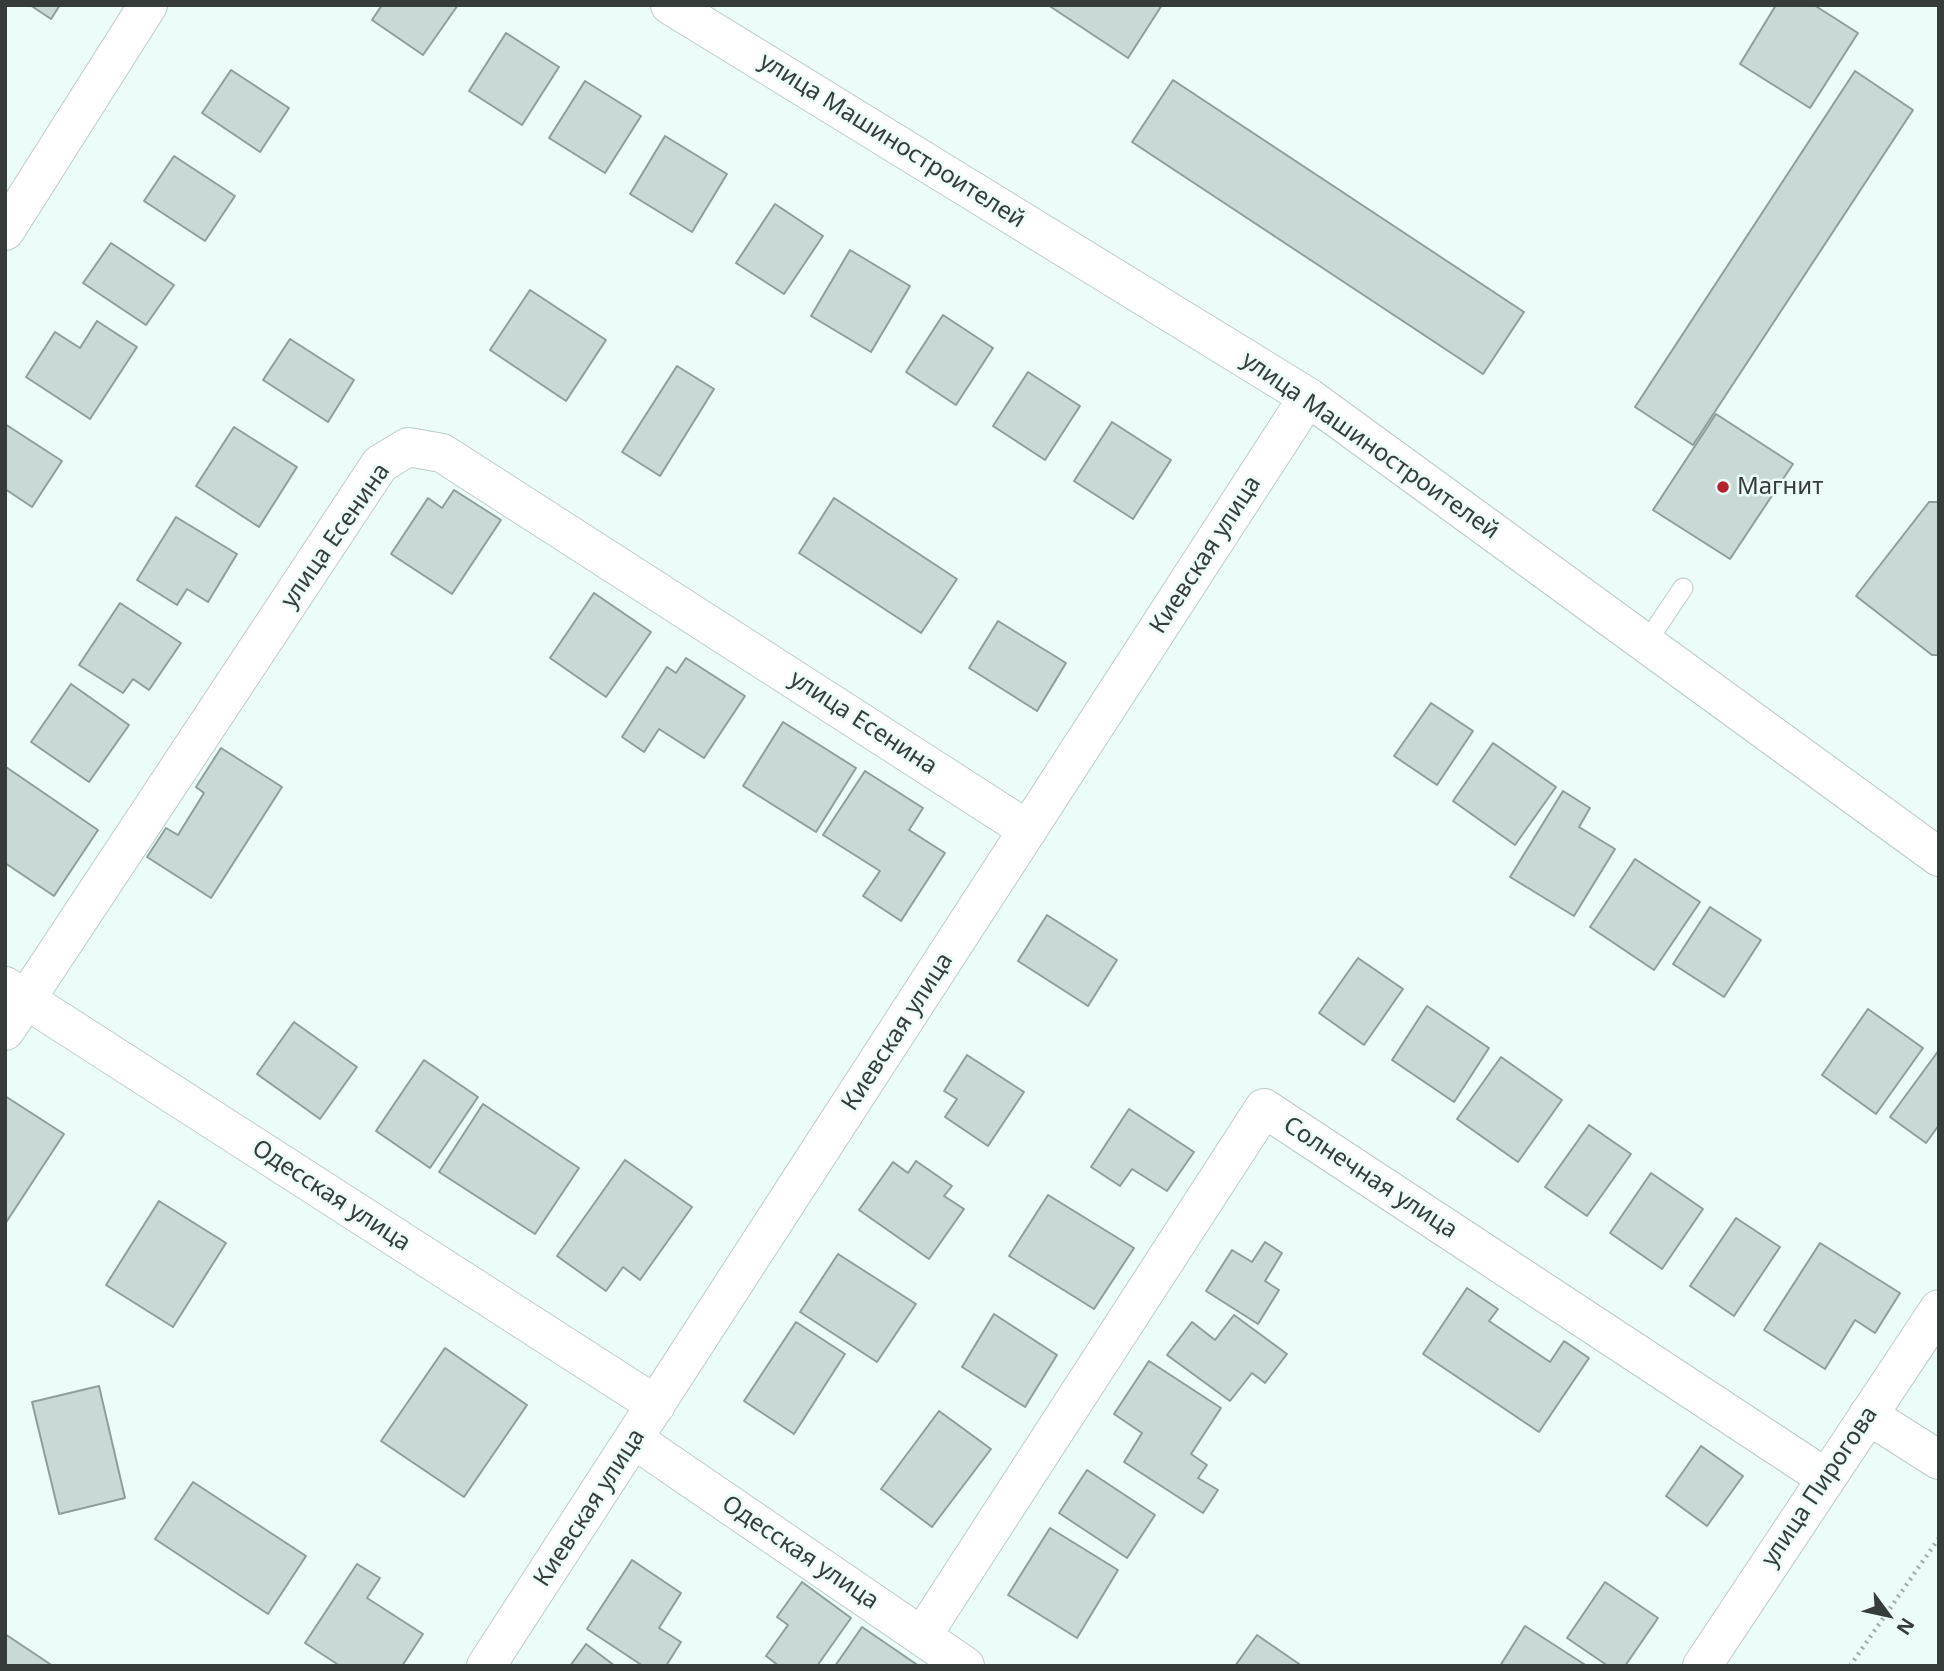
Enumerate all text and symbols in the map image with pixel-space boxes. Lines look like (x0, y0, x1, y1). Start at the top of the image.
street label: улица Машиностроителей (754, 47, 1030, 235)
street label: улица Машиностроителей (1236, 346, 1504, 546)
street label: улица Есенина (275, 458, 397, 614)
street label: Киевская улица (1144, 471, 1268, 639)
place label: Магнит (1737, 473, 1823, 501)
marker: Магнит (1715, 479, 1731, 495)
street label: улица Есенина (784, 665, 942, 781)
street label: Киевская улица (836, 948, 960, 1116)
street label: Солнечная улица (1278, 1111, 1462, 1245)
street label: Одесская улица (246, 1134, 416, 1258)
street label: улица Пирогова (1756, 1401, 1884, 1573)
street label: Киевская улица (528, 1424, 652, 1592)
street label: Одесская улица (716, 1490, 884, 1616)
north arrow (1853, 1580, 1923, 1650)
text: N (1891, 1613, 1921, 1640)

